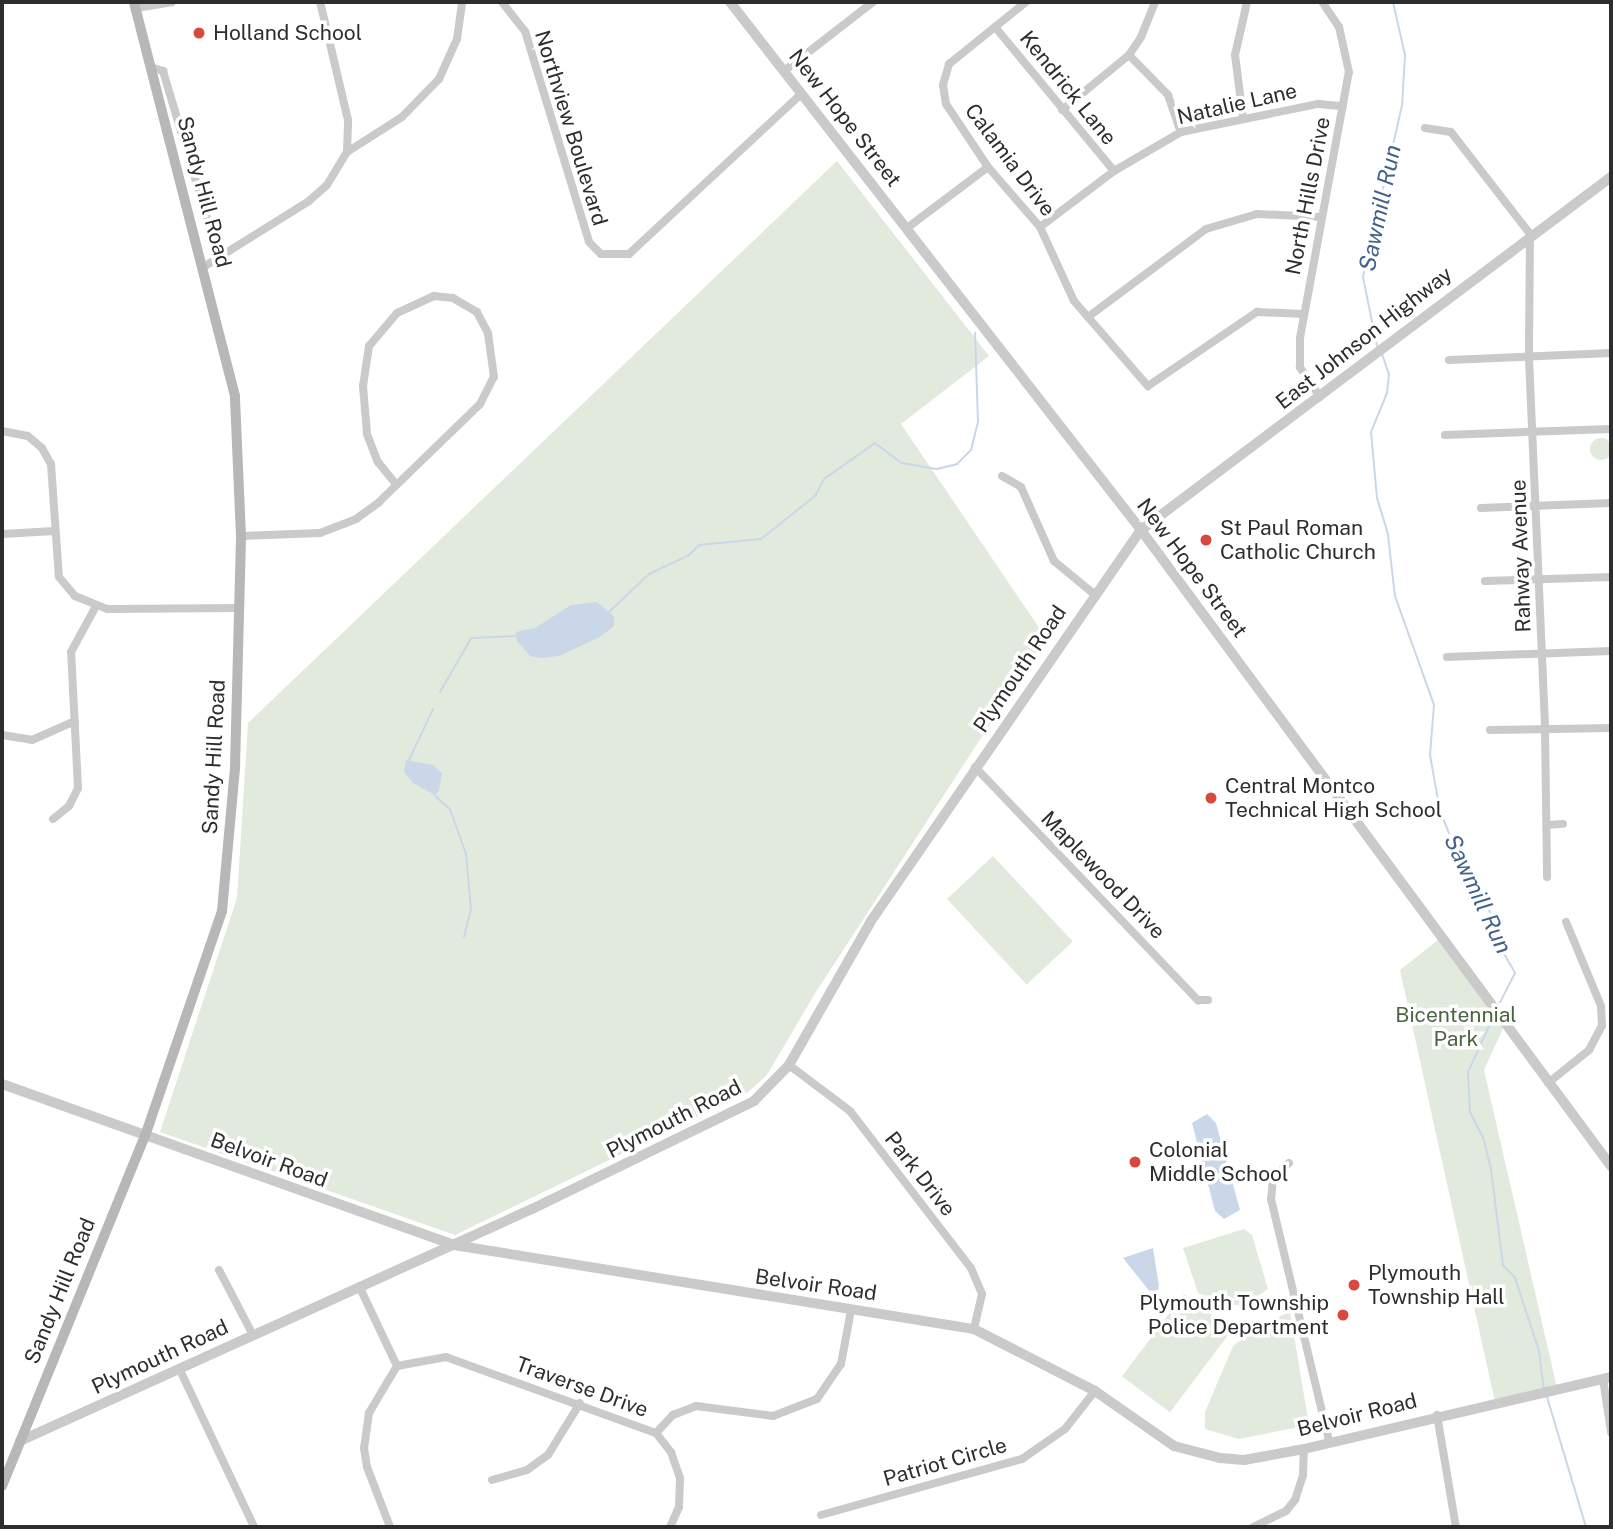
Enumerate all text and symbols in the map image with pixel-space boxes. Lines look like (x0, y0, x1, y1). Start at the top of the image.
place label: Holland School (213, 20, 362, 46)
marker: Holland School (191, 25, 207, 41)
street label: Kendrick Lane (1014, 26, 1122, 150)
street label: Northview Boulevard (529, 27, 613, 229)
street label: New Hope Street (783, 44, 907, 192)
street label: Natalie Lane (1174, 78, 1300, 130)
street label: Calamia Drive (960, 99, 1060, 221)
street label: Sandy Hill Road (172, 114, 236, 270)
street label: North Hills Drive (1280, 115, 1336, 277)
water label: Sawmill Run (1353, 142, 1407, 274)
street label: East Johnson Highway (1271, 261, 1457, 415)
street label: Rahway Avenue (1506, 479, 1536, 633)
street label: New Hope Street (1132, 493, 1252, 643)
place label: St Paul Roman Catholic Church (1220, 515, 1376, 565)
marker: St Paul Roman Catholic Church (1198, 532, 1214, 548)
street label: Plymouth Road (968, 601, 1072, 737)
street label: Sandy Hill Road (197, 679, 231, 835)
place label: Central Montco Technical High School (1225, 773, 1442, 823)
marker: Central Montco Technical High School (1203, 790, 1219, 806)
street label: Maplewood Drive (1036, 806, 1170, 944)
water label: Sawmill Run (1438, 830, 1518, 958)
park label: Bicentennial Park (1395, 1002, 1517, 1052)
street label: Plymouth Road (602, 1074, 746, 1164)
street label: Belvoir Road (207, 1127, 331, 1193)
street label: Park Drive (879, 1127, 961, 1221)
place label: Colonial Middle School (1149, 1137, 1288, 1187)
marker: Colonial Middle School (1127, 1154, 1143, 1170)
street label: Sandy Hill Road (19, 1214, 101, 1368)
place label: Plymouth Township Hall (1368, 1260, 1505, 1310)
street label: Belvoir Road (754, 1264, 878, 1306)
marker: Plymouth Township Hall (1346, 1277, 1362, 1293)
place label: Plymouth Township Police Department (1139, 1290, 1329, 1340)
marker: Plymouth Township Police Department (1335, 1307, 1351, 1323)
street label: Plymouth Road (88, 1314, 232, 1400)
street label: Traverse Drive (512, 1351, 652, 1423)
street label: Belvoir Road (1294, 1388, 1420, 1442)
street label: Patriot Circle (880, 1432, 1010, 1492)

